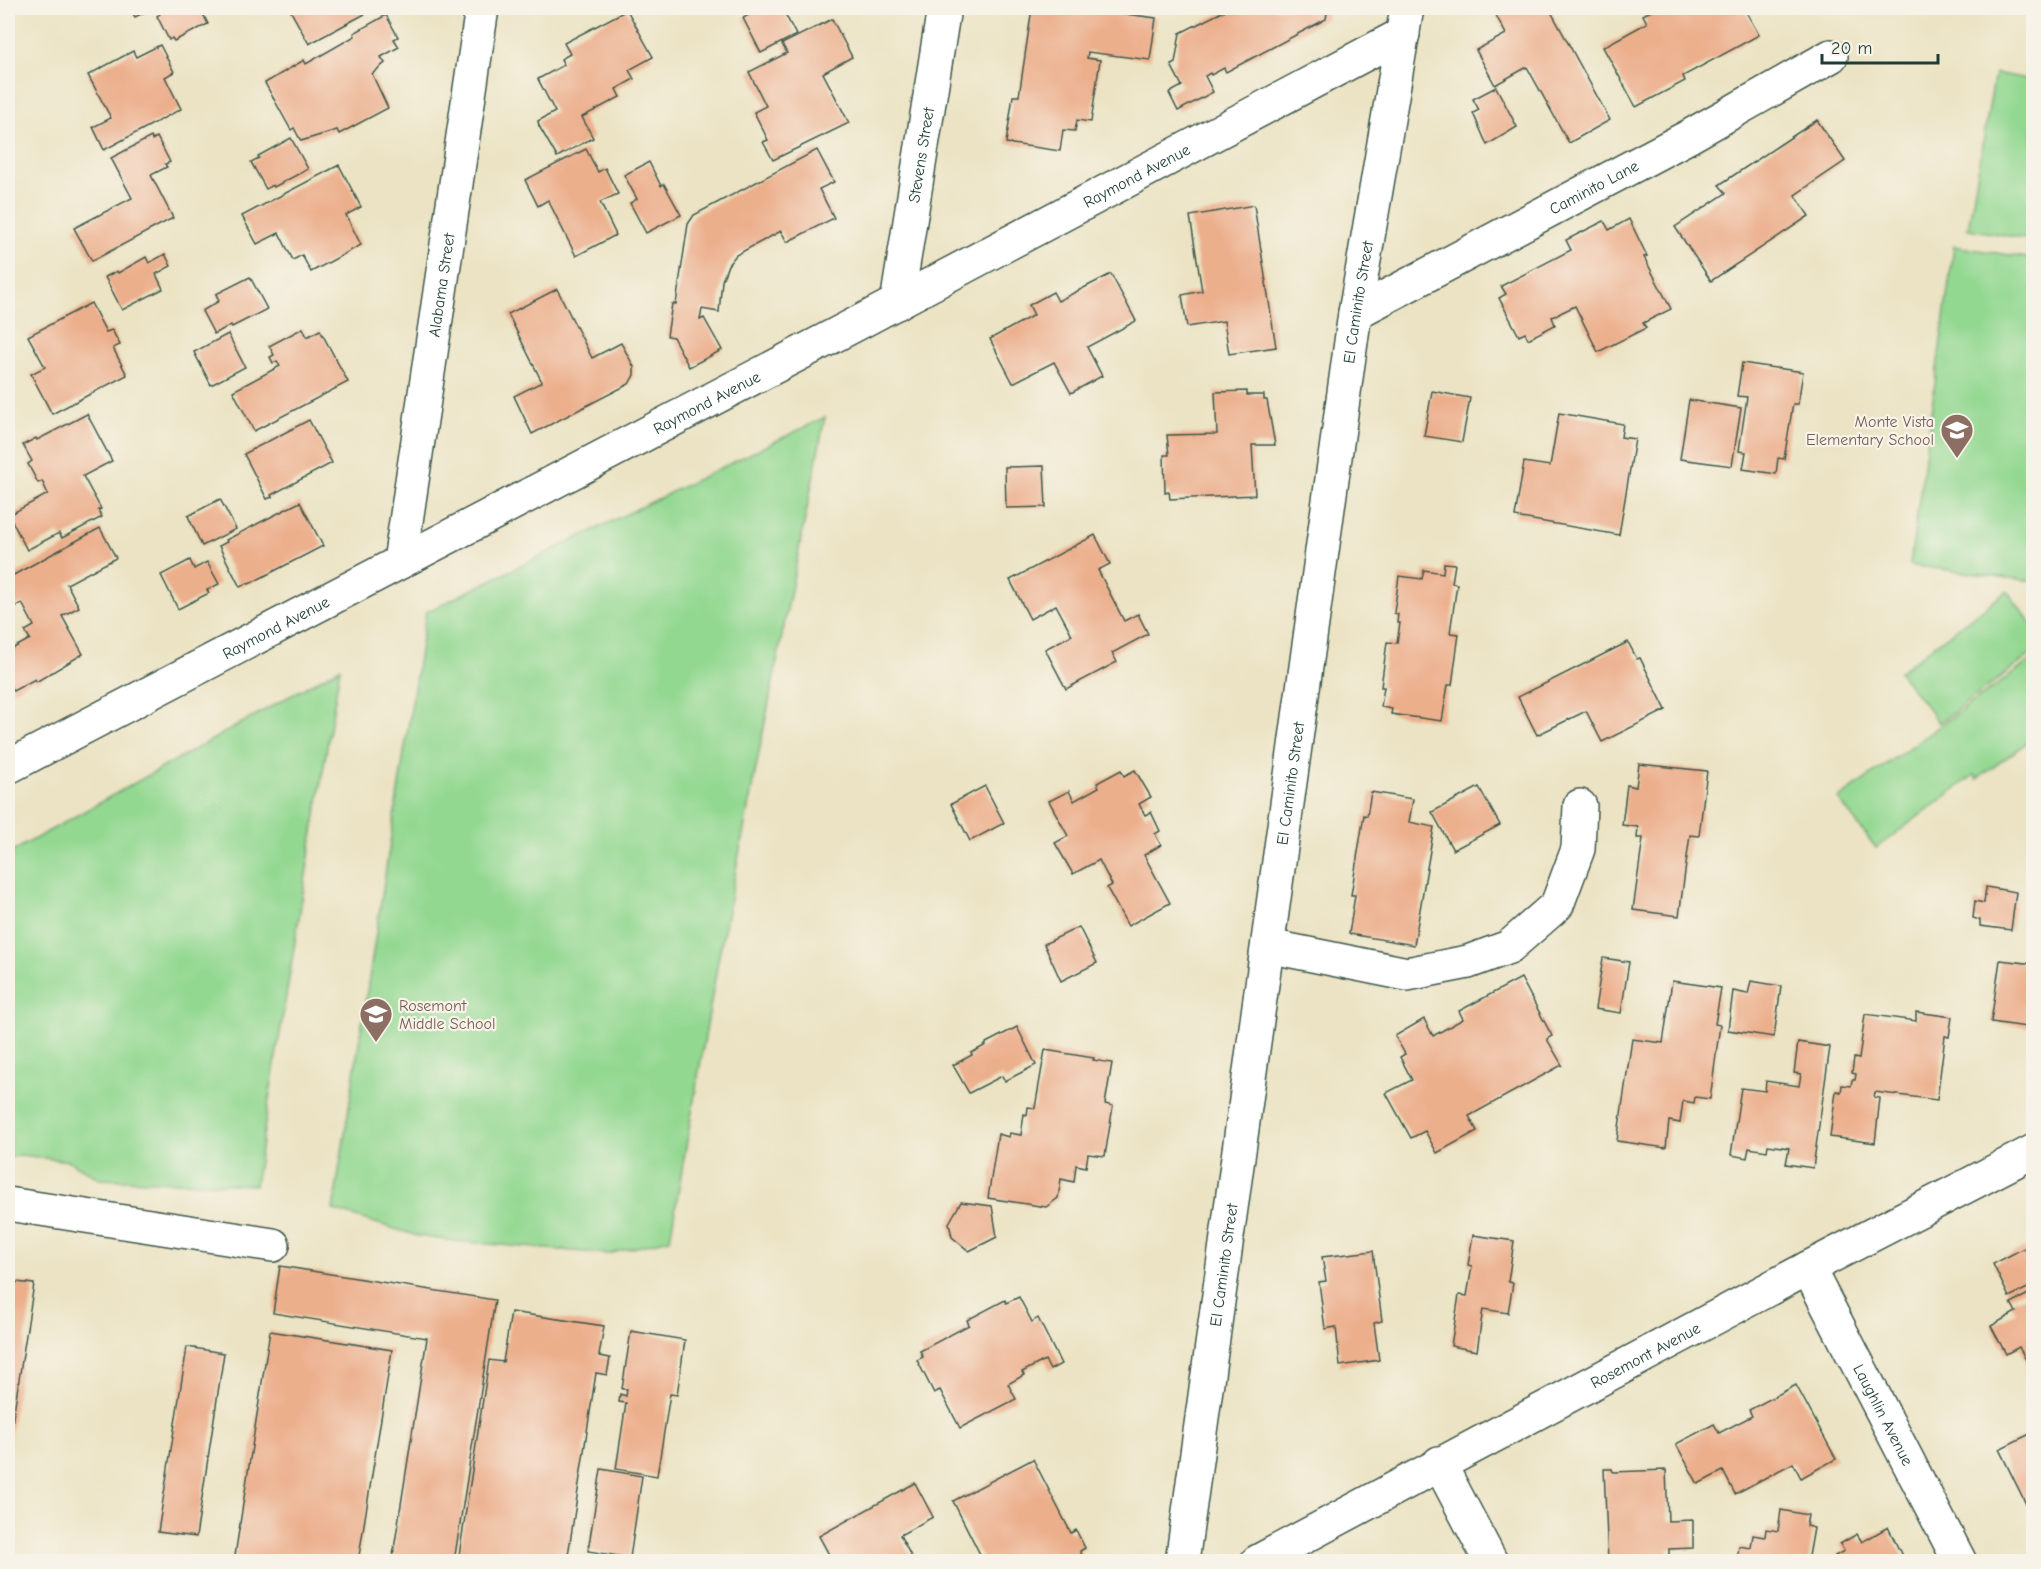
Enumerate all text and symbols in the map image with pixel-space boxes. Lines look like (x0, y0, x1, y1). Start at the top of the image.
scale bar (1822, 27, 1938, 65)
text: 20 m (1831, 38, 1872, 59)
street label: Stevens Street (905, 106, 938, 204)
street label: Raymond Avenue (1080, 141, 1193, 212)
street label: Caminito Lane (1547, 157, 1642, 219)
street label: Alabama Street (425, 232, 459, 338)
street label: El Caminito Street (1340, 239, 1377, 365)
street label: Raymond Avenue (650, 368, 763, 438)
school or university icon: Monte Vista Elementary School (1939, 412, 1975, 459)
place label: Monte Vista Elementary School (1806, 413, 1934, 449)
street label: Raymond Avenue (220, 593, 333, 663)
street label: El Caminito Street (1273, 720, 1308, 846)
school or university icon: Rosemont Middle School (358, 996, 394, 1043)
place label: Rosemont Middle School (399, 997, 495, 1033)
street label: El Caminito Street (1207, 1202, 1242, 1328)
street label: Rosemont Avenue (1588, 1319, 1704, 1392)
street label: Laughlin Avenue (1849, 1361, 1916, 1469)

